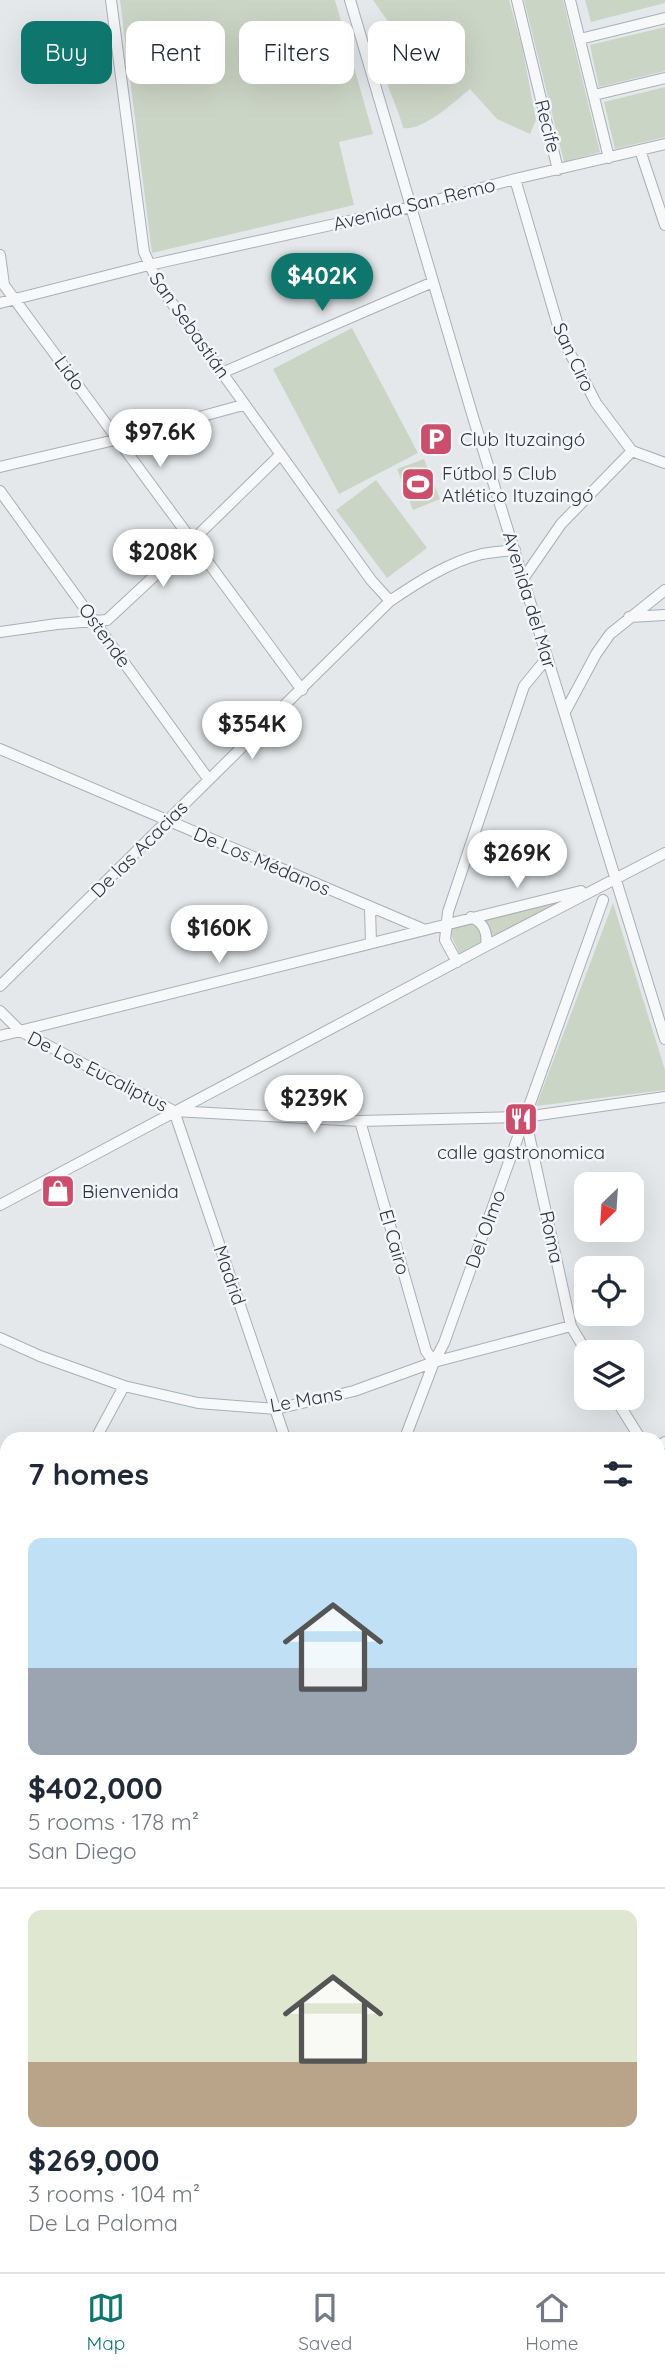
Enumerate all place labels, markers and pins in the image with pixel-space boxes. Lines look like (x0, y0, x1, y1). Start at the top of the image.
pin: $402K (273, 254, 371, 313)
pin: $97.6K (103, 410, 217, 469)
parking icon: Club Ituzaingó (417, 420, 455, 458)
place label: Club Ituzaingó (460, 427, 585, 451)
place label: Fútbol 5 Club Atlético Ituzaingó (442, 461, 594, 507)
sports icon: Fútbol 5 Club Atlético Ituzaingó (399, 465, 437, 503)
pin: $208K (114, 530, 212, 589)
pin: $354K (203, 702, 301, 761)
pin: $269K (468, 830, 566, 890)
pin: $160K (170, 906, 268, 965)
pin: $239K (265, 1076, 363, 1135)
restaurant icon: calle gastronomica (502, 1100, 540, 1138)
place label: calle gastronomica (437, 1140, 605, 1164)
shop icon: Bienvenida (39, 1172, 77, 1210)
place label: Bienvenida (82, 1179, 179, 1203)

